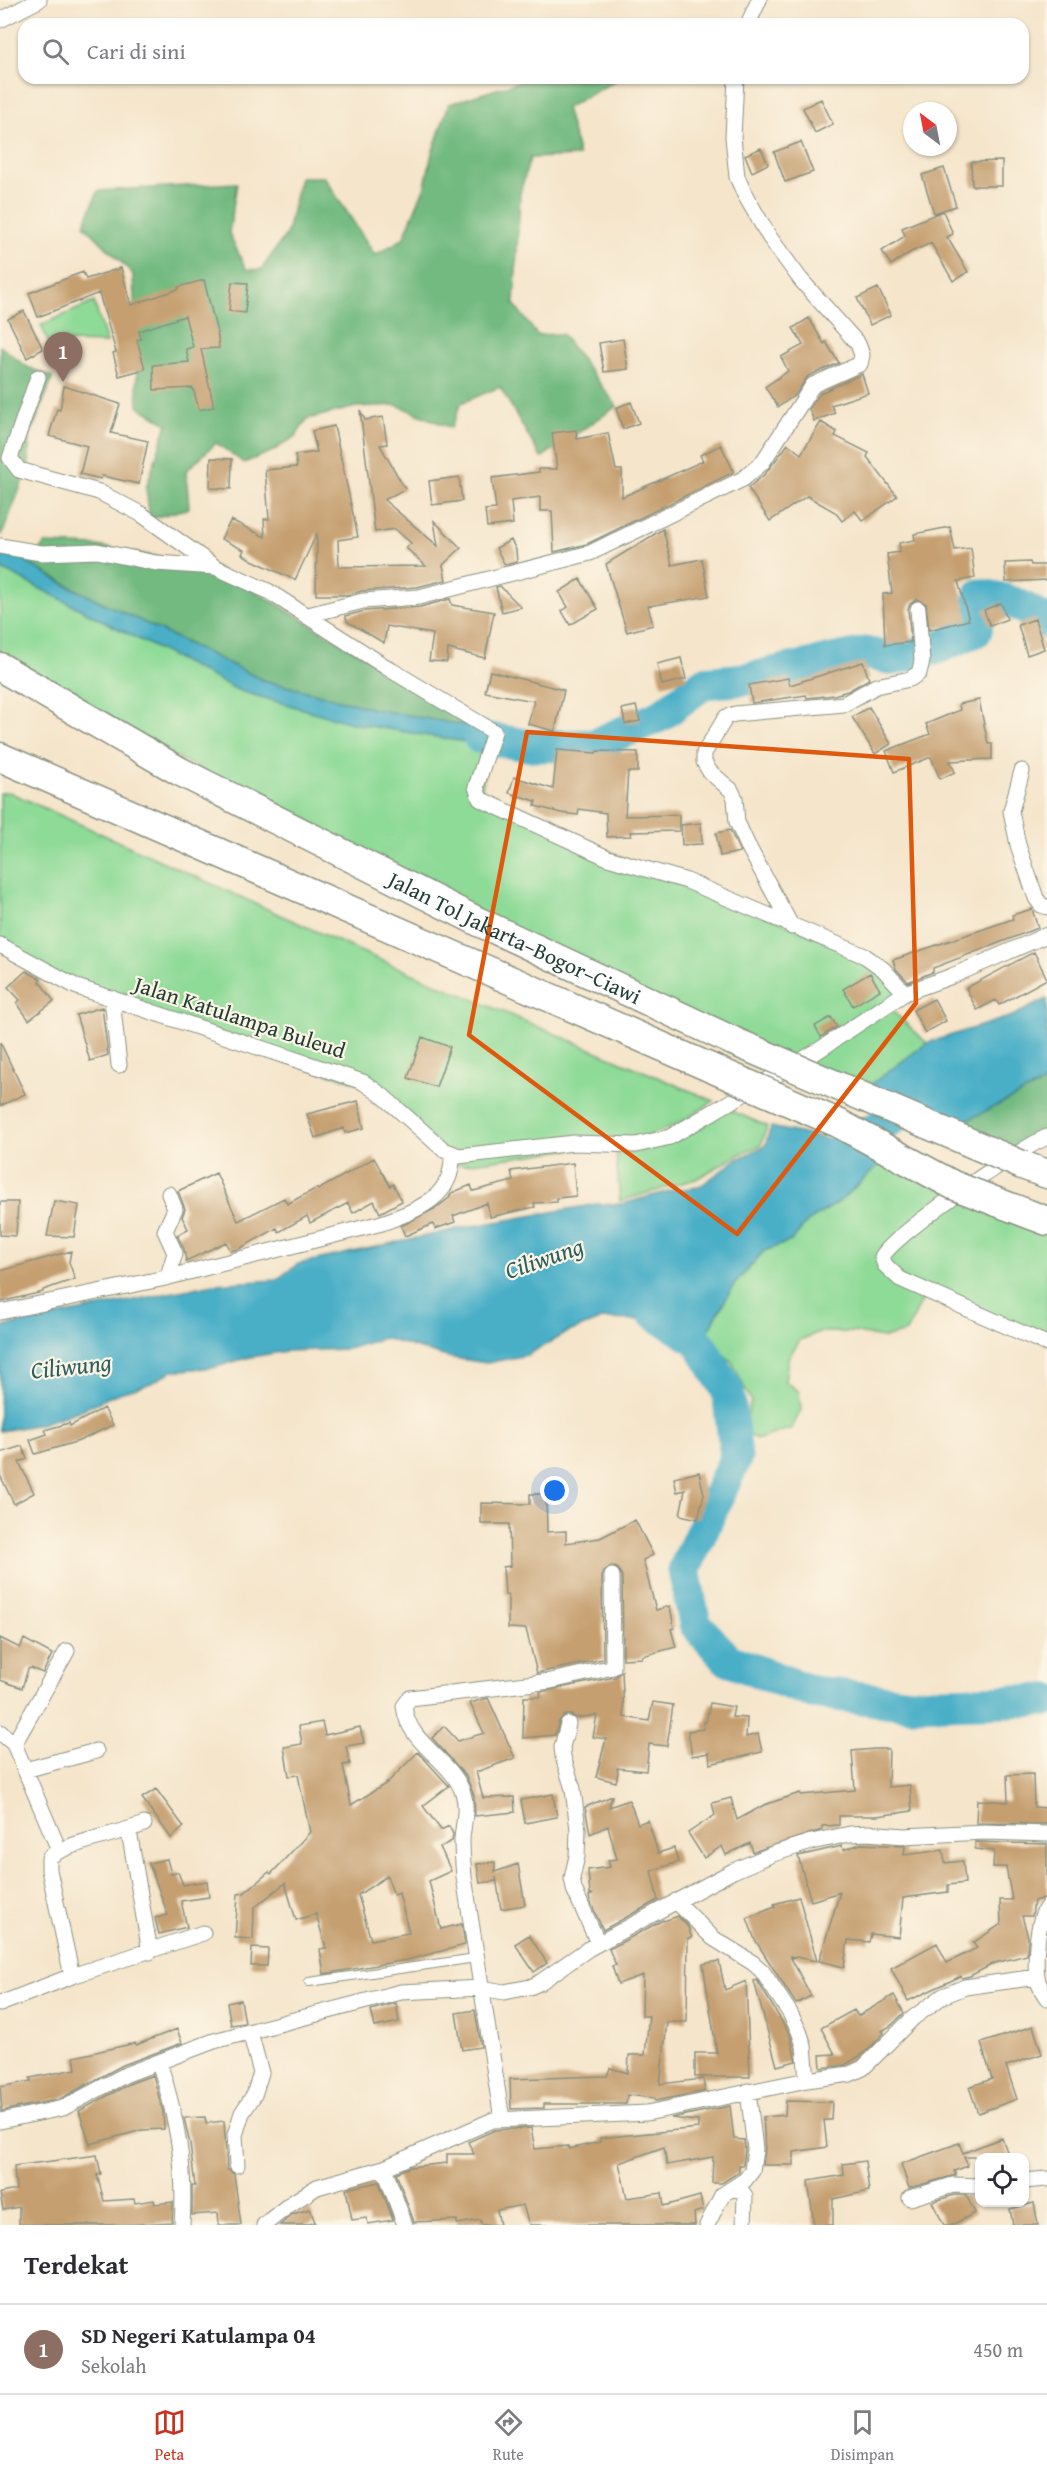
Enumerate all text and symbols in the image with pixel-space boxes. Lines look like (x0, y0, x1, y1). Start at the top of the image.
search box (18, 18, 1029, 84)
icon: search (39, 35, 72, 68)
text: Cari di sini (87, 35, 186, 67)
north arrow (903, 102, 957, 156)
pin: 1 (44, 332, 82, 382)
street label: Jalan Tol Jakarta–Bogor–Ciawi (380, 862, 647, 1012)
street label: Jalan Katulampa Buleud (127, 967, 350, 1066)
water label: Ciliwung (500, 1228, 588, 1288)
water label: Ciliwung (29, 1344, 113, 1388)
your location (540, 1476, 569, 1505)
map controls (975, 2153, 1029, 2207)
button: locate (975, 2153, 1029, 2207)
text: Terdekat (24, 2245, 128, 2284)
text: SD Negeri Katulampa 04 (81, 2319, 316, 2351)
text: 1 (38, 2335, 49, 2364)
text: 450 m (973, 2335, 1023, 2364)
text: Sekolah (81, 2351, 146, 2380)
tab: Peta (153, 2406, 186, 2466)
tab: Rute (492, 2406, 525, 2466)
tab: Disimpan (831, 2406, 894, 2466)

